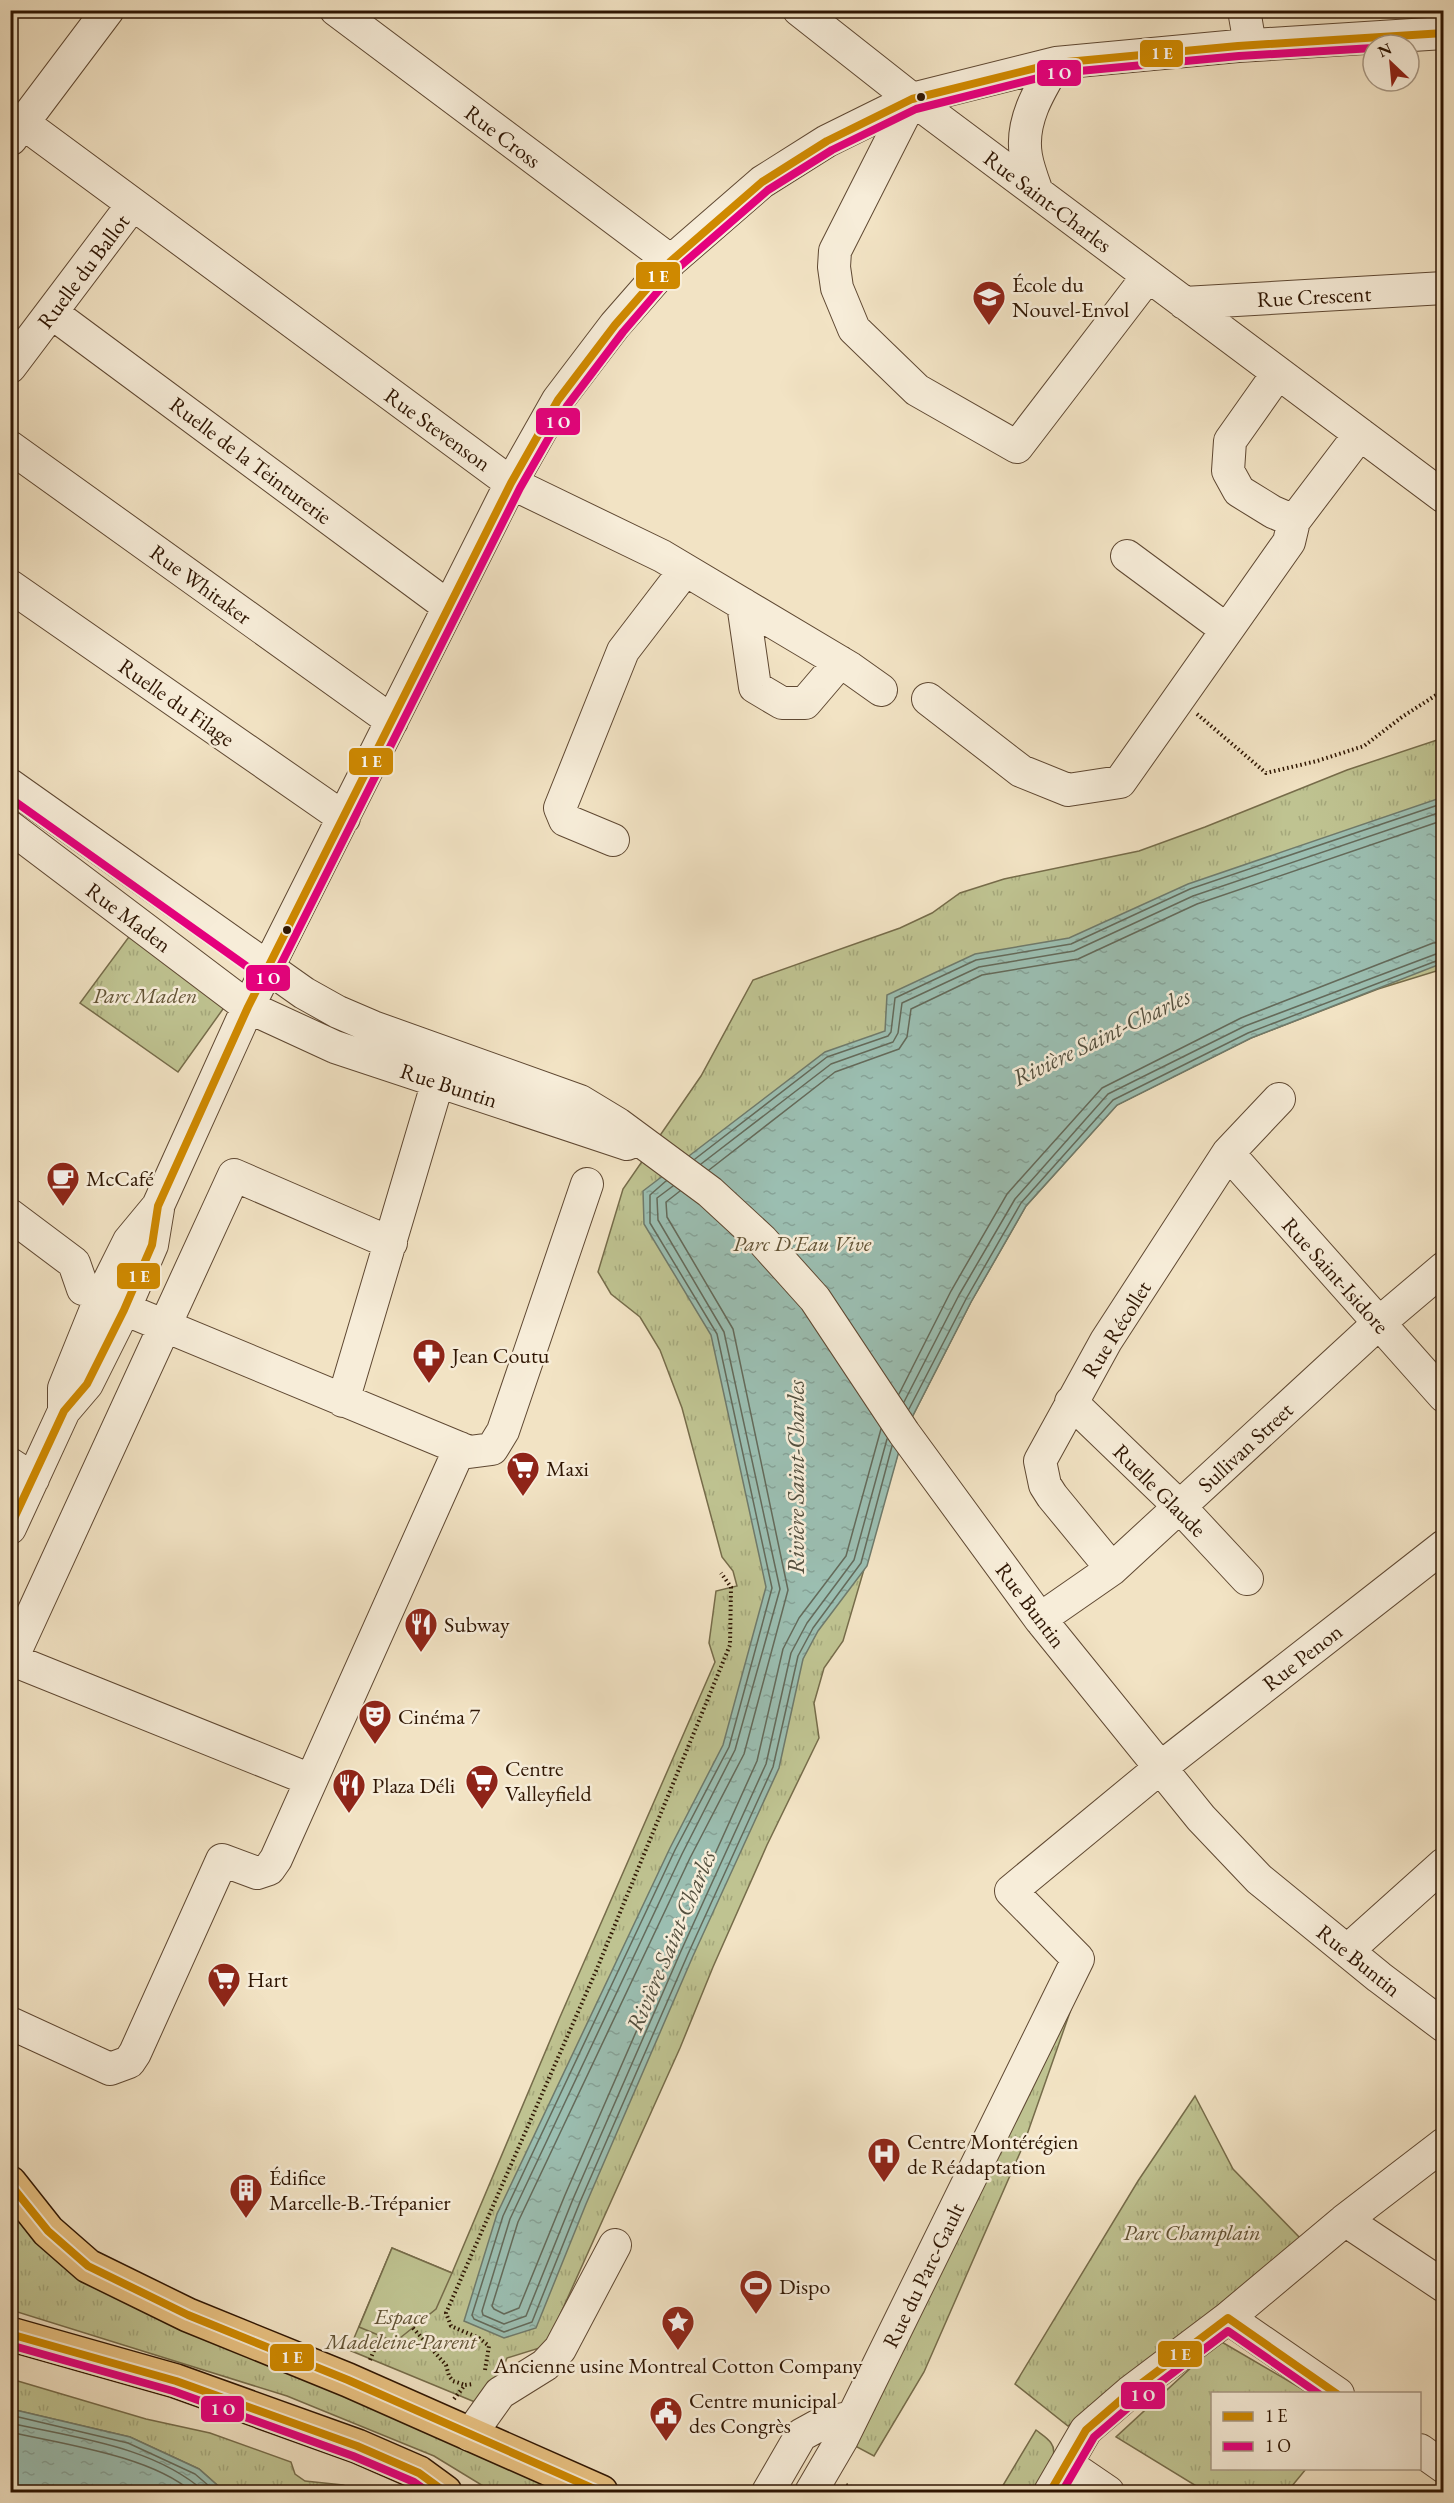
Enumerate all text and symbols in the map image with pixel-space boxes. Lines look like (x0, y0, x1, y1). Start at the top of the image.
north arrow (1361, 33, 1421, 93)
text: N (1374, 38, 1395, 62)
line badge: 1 E (1139, 39, 1184, 68)
text: 1 E (1151, 43, 1173, 64)
line badge: 1 O (1036, 59, 1082, 87)
text: 1 O (1047, 63, 1071, 84)
unlabelled marker (915, 91, 927, 103)
street label: Rue Cross (459, 98, 547, 175)
street label: Rue Saint-Charles (978, 144, 1118, 259)
street label: Ruelle du Ballot (31, 208, 136, 335)
line badge: 1 E (635, 261, 681, 290)
text: 1 E (647, 266, 669, 287)
place label: École du Nouvel-Envol (1012, 270, 1129, 324)
school or university icon: École du Nouvel-Envol (971, 279, 1007, 326)
street label: Rue Crescent (1256, 279, 1372, 314)
street label: Rue Stevenson (379, 381, 497, 478)
street label: Ruelle de la Teinturerie (164, 390, 338, 531)
line badge: 1 O (535, 407, 581, 436)
text: 1 O (546, 412, 570, 433)
street label: Rue Whitaker (144, 538, 258, 632)
street label: Ruelle du Filage (113, 652, 241, 753)
line badge: 1 E (348, 747, 394, 776)
text: 1 E (360, 751, 382, 772)
street label: Rue Maden (80, 876, 178, 959)
unlabelled marker (281, 924, 293, 936)
line badge: 1 O (245, 964, 291, 992)
text: 1 O (256, 968, 280, 989)
water label: Rivière Saint-Charles (1007, 980, 1195, 1093)
park label: Parc Maden (93, 981, 197, 1010)
street label: Rue Buntin (397, 1056, 501, 1115)
cafe icon: McCafé (45, 1160, 81, 1207)
place label: McCafé (86, 1164, 154, 1193)
street label: Rue Saint-Isidore (1276, 1211, 1396, 1340)
park label: Parc D'Eau Vive (733, 1229, 872, 1258)
line badge: 1 E (116, 1262, 161, 1290)
text: 1 E (128, 1266, 150, 1287)
street label: Rue Récollet (1075, 1275, 1158, 1383)
pharmacy icon: Jean Coutu (411, 1337, 447, 1384)
place label: Jean Coutu (450, 1341, 550, 1370)
water label: Rivière Saint-Charles (780, 1379, 811, 1574)
street label: Sullivan Street (1191, 1396, 1299, 1499)
street label: Ruelle Glaude (1107, 1437, 1213, 1544)
supermarket icon: Maxi (505, 1450, 541, 1497)
place label: Maxi (546, 1454, 589, 1483)
street label: Rue Buntin (989, 1557, 1073, 1654)
restaurant icon: Subway (403, 1606, 439, 1653)
place label: Subway (444, 1610, 510, 1639)
street label: Rue Penon (1256, 1617, 1349, 1698)
theatre icon: Cinéma 7 (357, 1698, 393, 1745)
place label: Cinéma 7 (398, 1702, 481, 1731)
place label: Centre Valleyfield (505, 1754, 592, 1808)
supermarket icon: Centre Valleyfield (464, 1763, 500, 1810)
restaurant icon: Plaza Déli (331, 1767, 367, 1814)
place label: Plaza Déli (372, 1771, 455, 1800)
water label: Rivière Saint-Charles (618, 1845, 723, 2036)
street label: Rue Buntin (1311, 1918, 1407, 2003)
supermarket icon: Hart (206, 1961, 242, 2008)
place label: Hart (247, 1965, 288, 1994)
place label: Centre Montérégien de Réadaptation (907, 2127, 1079, 2181)
hospital icon: Centre Montérégien de Réadaptation (866, 2136, 902, 2183)
place label: Édifice Marcelle-B.-Trépanier (269, 2163, 451, 2217)
building icon: Édifice Marcelle-B.-Trépanier (228, 2172, 264, 2219)
street label: Rue du Parc-Gault (876, 2198, 971, 2353)
park label: Parc Champlain (1123, 2218, 1261, 2247)
sports icon: Dispo (738, 2268, 774, 2315)
place label: Dispo (779, 2272, 831, 2301)
park label: Espace Madeleine-Parent (323, 2302, 478, 2356)
place icon: Ancienne usine Montreal Cotton Company (660, 2304, 696, 2351)
line badge: 1 E (1157, 2340, 1203, 2368)
line badge: 1 E (269, 2343, 315, 2372)
text: 1 E (1169, 2344, 1191, 2365)
text: 1 E (281, 2347, 303, 2368)
place label: Ancienne usine Montreal Cotton Company (493, 2351, 863, 2380)
line badge: 1 O (1120, 2381, 1166, 2410)
text: 1 O (1131, 2385, 1155, 2406)
place label: Centre municipal des Congrès (689, 2386, 837, 2440)
legend (1211, 2392, 1421, 2470)
line badge: 1 O (200, 2395, 245, 2423)
public building icon: Centre municipal des Congrès (648, 2395, 684, 2442)
text: 1 O (211, 2399, 235, 2420)
text: 1 E (1265, 2404, 1287, 2427)
text: 1 O (1265, 2434, 1291, 2457)

